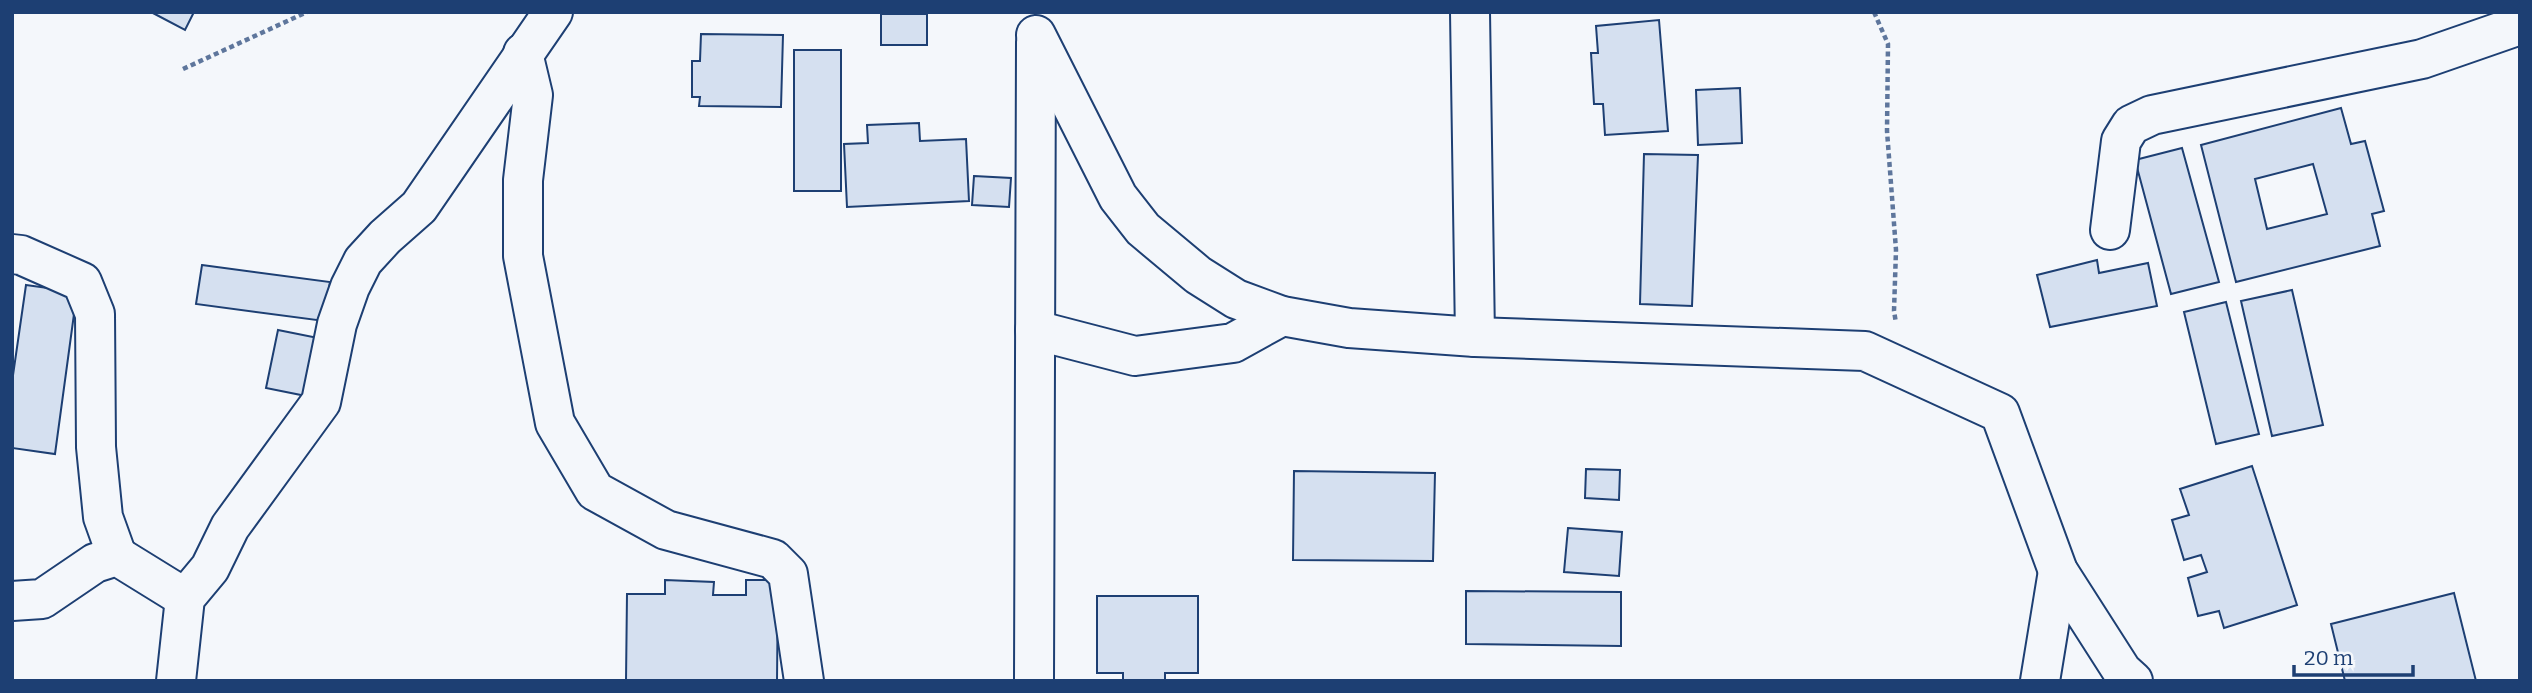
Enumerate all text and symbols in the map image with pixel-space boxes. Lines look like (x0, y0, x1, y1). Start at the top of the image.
scale bar (2294, 634, 2413, 678)
text: 20 m (2304, 645, 2353, 671)

